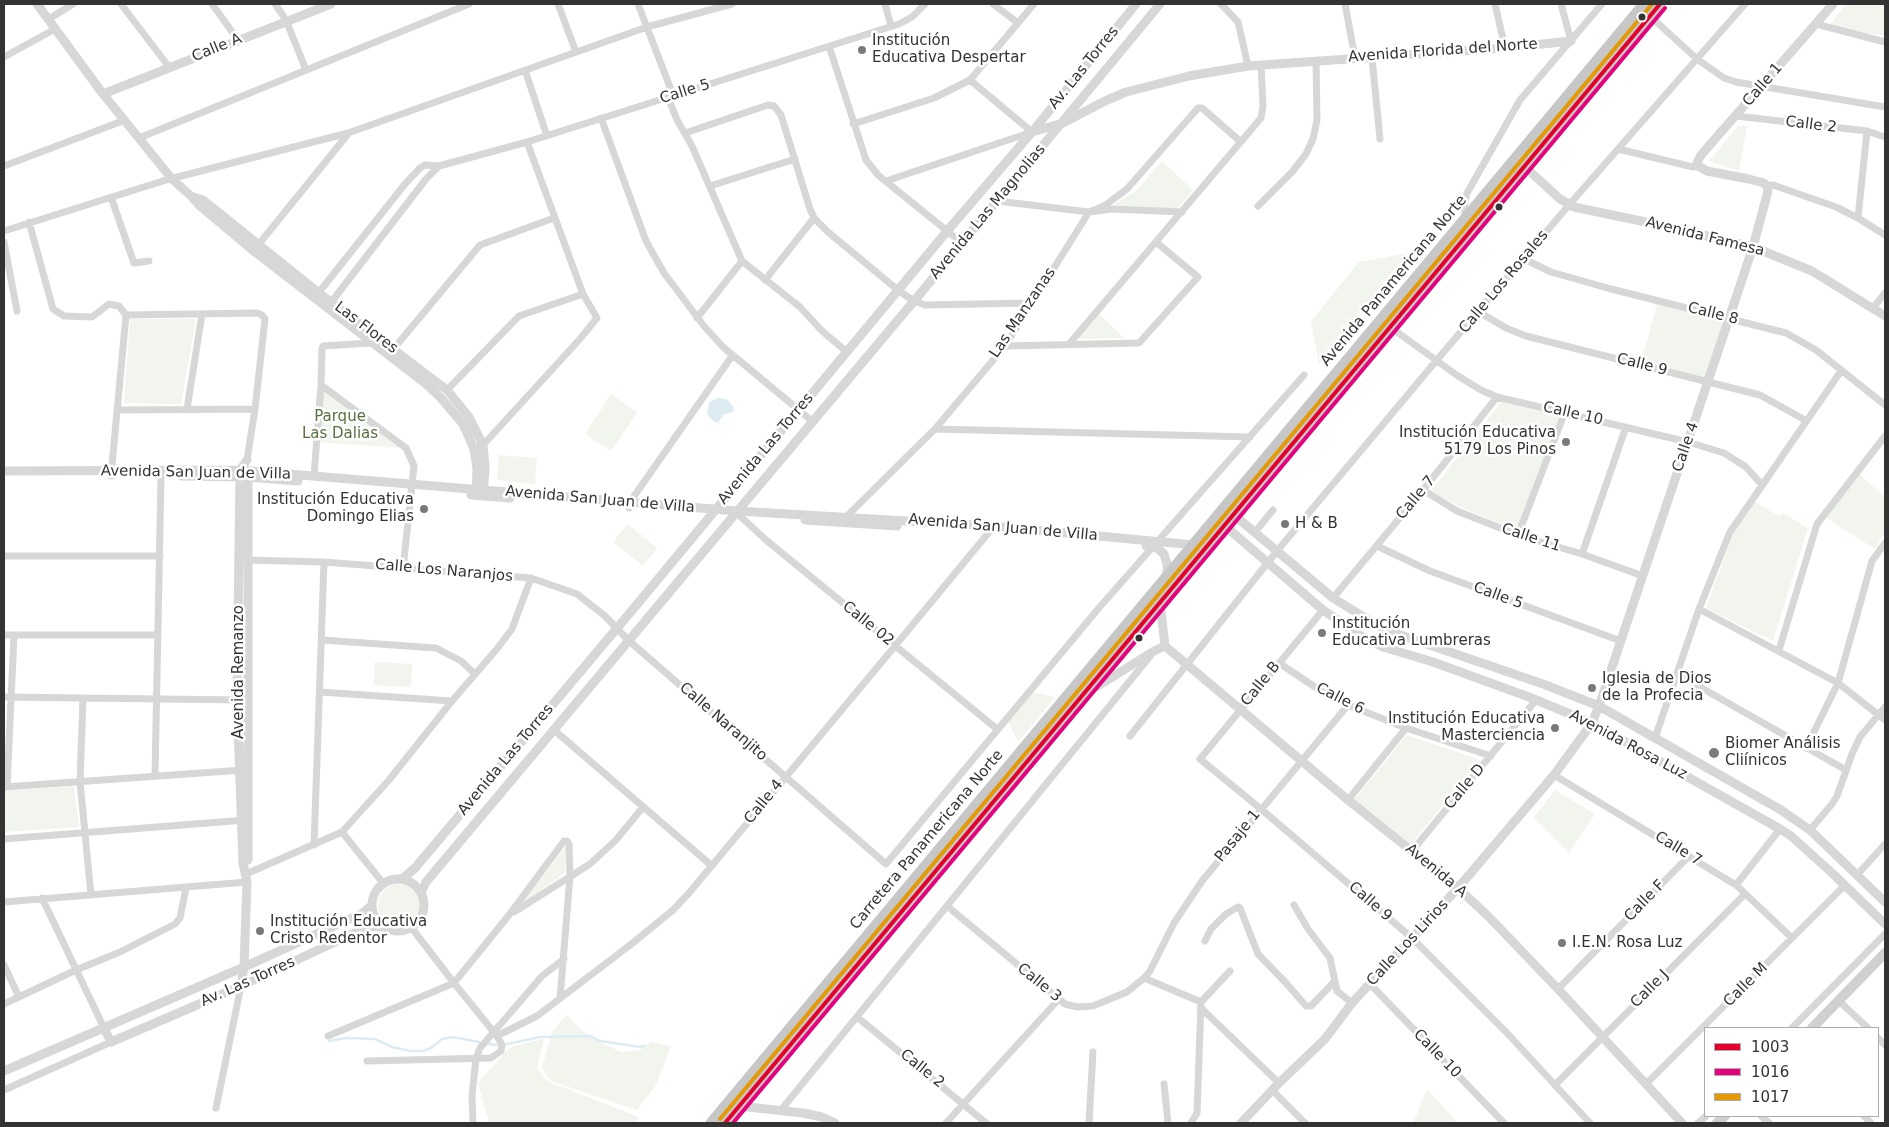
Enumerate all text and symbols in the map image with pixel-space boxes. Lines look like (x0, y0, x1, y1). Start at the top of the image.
unlabelled marker (1637, 12, 1647, 22)
street label: Av. Las Torres (1045, 23, 1123, 113)
street label: Calle A (189, 30, 245, 66)
place label: Institución Educativa Despertar (872, 32, 1026, 67)
street label: Avenida Florida del Norte (1348, 35, 1538, 67)
marker: Institución Educativa Despertar (856, 44, 868, 56)
street label: Calle 1 (1739, 60, 1787, 110)
street label: Calle 5 (658, 76, 712, 108)
street label: Calle 2 (1784, 113, 1838, 137)
street label: Avenida Las Magnolias (926, 141, 1050, 283)
street label: Avenida Panamericana Norte (1317, 192, 1471, 370)
unlabelled marker (1494, 202, 1504, 212)
street label: Avenida Famesa (1644, 214, 1766, 260)
street label: Calle Los Rosales (1456, 227, 1552, 337)
street label: Las Manzanas (986, 264, 1060, 362)
street label: Las Flores (331, 298, 401, 358)
street label: Calle 8 (1686, 299, 1740, 329)
street label: Calle 9 (1615, 350, 1669, 380)
street label: Avenida Las Torres (714, 390, 818, 508)
street label: Calle 10 (1541, 398, 1605, 430)
park label: Parque Las Dalias (302, 408, 378, 443)
street label: Calle 4 (1669, 420, 1703, 474)
place label: Institución Educativa 5179 Los Pinos (1399, 424, 1556, 459)
marker: Institución Educativa 5179 Los Pinos (1560, 436, 1572, 448)
street label: Avenida San Juan de Villa (101, 462, 291, 484)
street label: Calle 7 (1393, 472, 1439, 524)
street label: Avenida San Juan de Villa (504, 483, 696, 517)
place label: Institución Educativa Domingo Elias (257, 491, 414, 526)
marker: Institución Educativa Domingo Elias (418, 503, 430, 515)
street label: Avenida San Juan de Villa (907, 511, 1099, 545)
place label: H & B (1295, 515, 1338, 533)
marker: H & B (1279, 518, 1291, 530)
street label: Calle 11 (1499, 520, 1563, 556)
street label: Calle Los Naranjos (374, 556, 514, 586)
street label: Calle 5 (1471, 579, 1525, 613)
street label: Calle 02 (839, 598, 897, 650)
street label: Avenida Remanzo (230, 605, 248, 739)
place label: Institución Educativa Lumbreras (1332, 615, 1491, 650)
marker: Institución Educativa Lumbreras (1316, 627, 1328, 639)
unlabelled marker (1134, 633, 1144, 643)
street label: Calle B (1238, 658, 1284, 710)
place label: Iglesia de Dios de la Profecia (1602, 670, 1712, 705)
street label: Calle Naranjito (675, 679, 771, 765)
street label: Calle 6 (1313, 679, 1367, 719)
marker: Iglesia de Dios de la Profecia (1586, 682, 1598, 694)
street label: Avenida Las Torres (454, 701, 558, 819)
street label: Avenida Rosa Luz (1566, 706, 1690, 784)
place label: Institución Educativa Masterciencia (1388, 710, 1545, 745)
marker: Institución Educativa Masterciencia (1549, 722, 1561, 734)
place label: Biomer Análisis Cliínicos (1725, 735, 1841, 770)
marker: Biomer Análisis Cliínicos (1707, 746, 1721, 760)
street label: Carretera Panamericana Norte (847, 747, 1007, 933)
street label: Calle D (1441, 761, 1489, 813)
street label: Calle 4 (741, 776, 787, 828)
street label: Pasaje 1 (1211, 806, 1265, 866)
street label: Calle 7 (1651, 828, 1705, 870)
street label: Avenida A (1402, 840, 1470, 902)
street label: Calle F (1621, 877, 1669, 925)
street label: Calle 9 (1345, 878, 1395, 926)
street label: Calle Los Lirios (1363, 896, 1453, 990)
place label: Institución Educativa Cristo Redentor (270, 913, 427, 948)
marker: Institución Educativa Cristo Redentor (254, 925, 266, 937)
place label: I.E.N. Rosa Luz (1572, 934, 1682, 952)
marker: I.E.N. Rosa Luz (1556, 937, 1568, 949)
street label: Av. Las Torres (198, 953, 298, 1011)
street label: Calle M (1720, 959, 1772, 1011)
street label: Calle 3 (1013, 960, 1065, 1006)
street label: Calle J (1627, 966, 1673, 1012)
street label: Calle 10 (1409, 1026, 1465, 1082)
legend (1704, 1027, 1879, 1117)
text: 1003 (1751, 1038, 1789, 1056)
street label: Calle 2 (896, 1046, 948, 1092)
text: 1016 (1751, 1063, 1789, 1081)
text: 1017 (1751, 1088, 1789, 1106)

